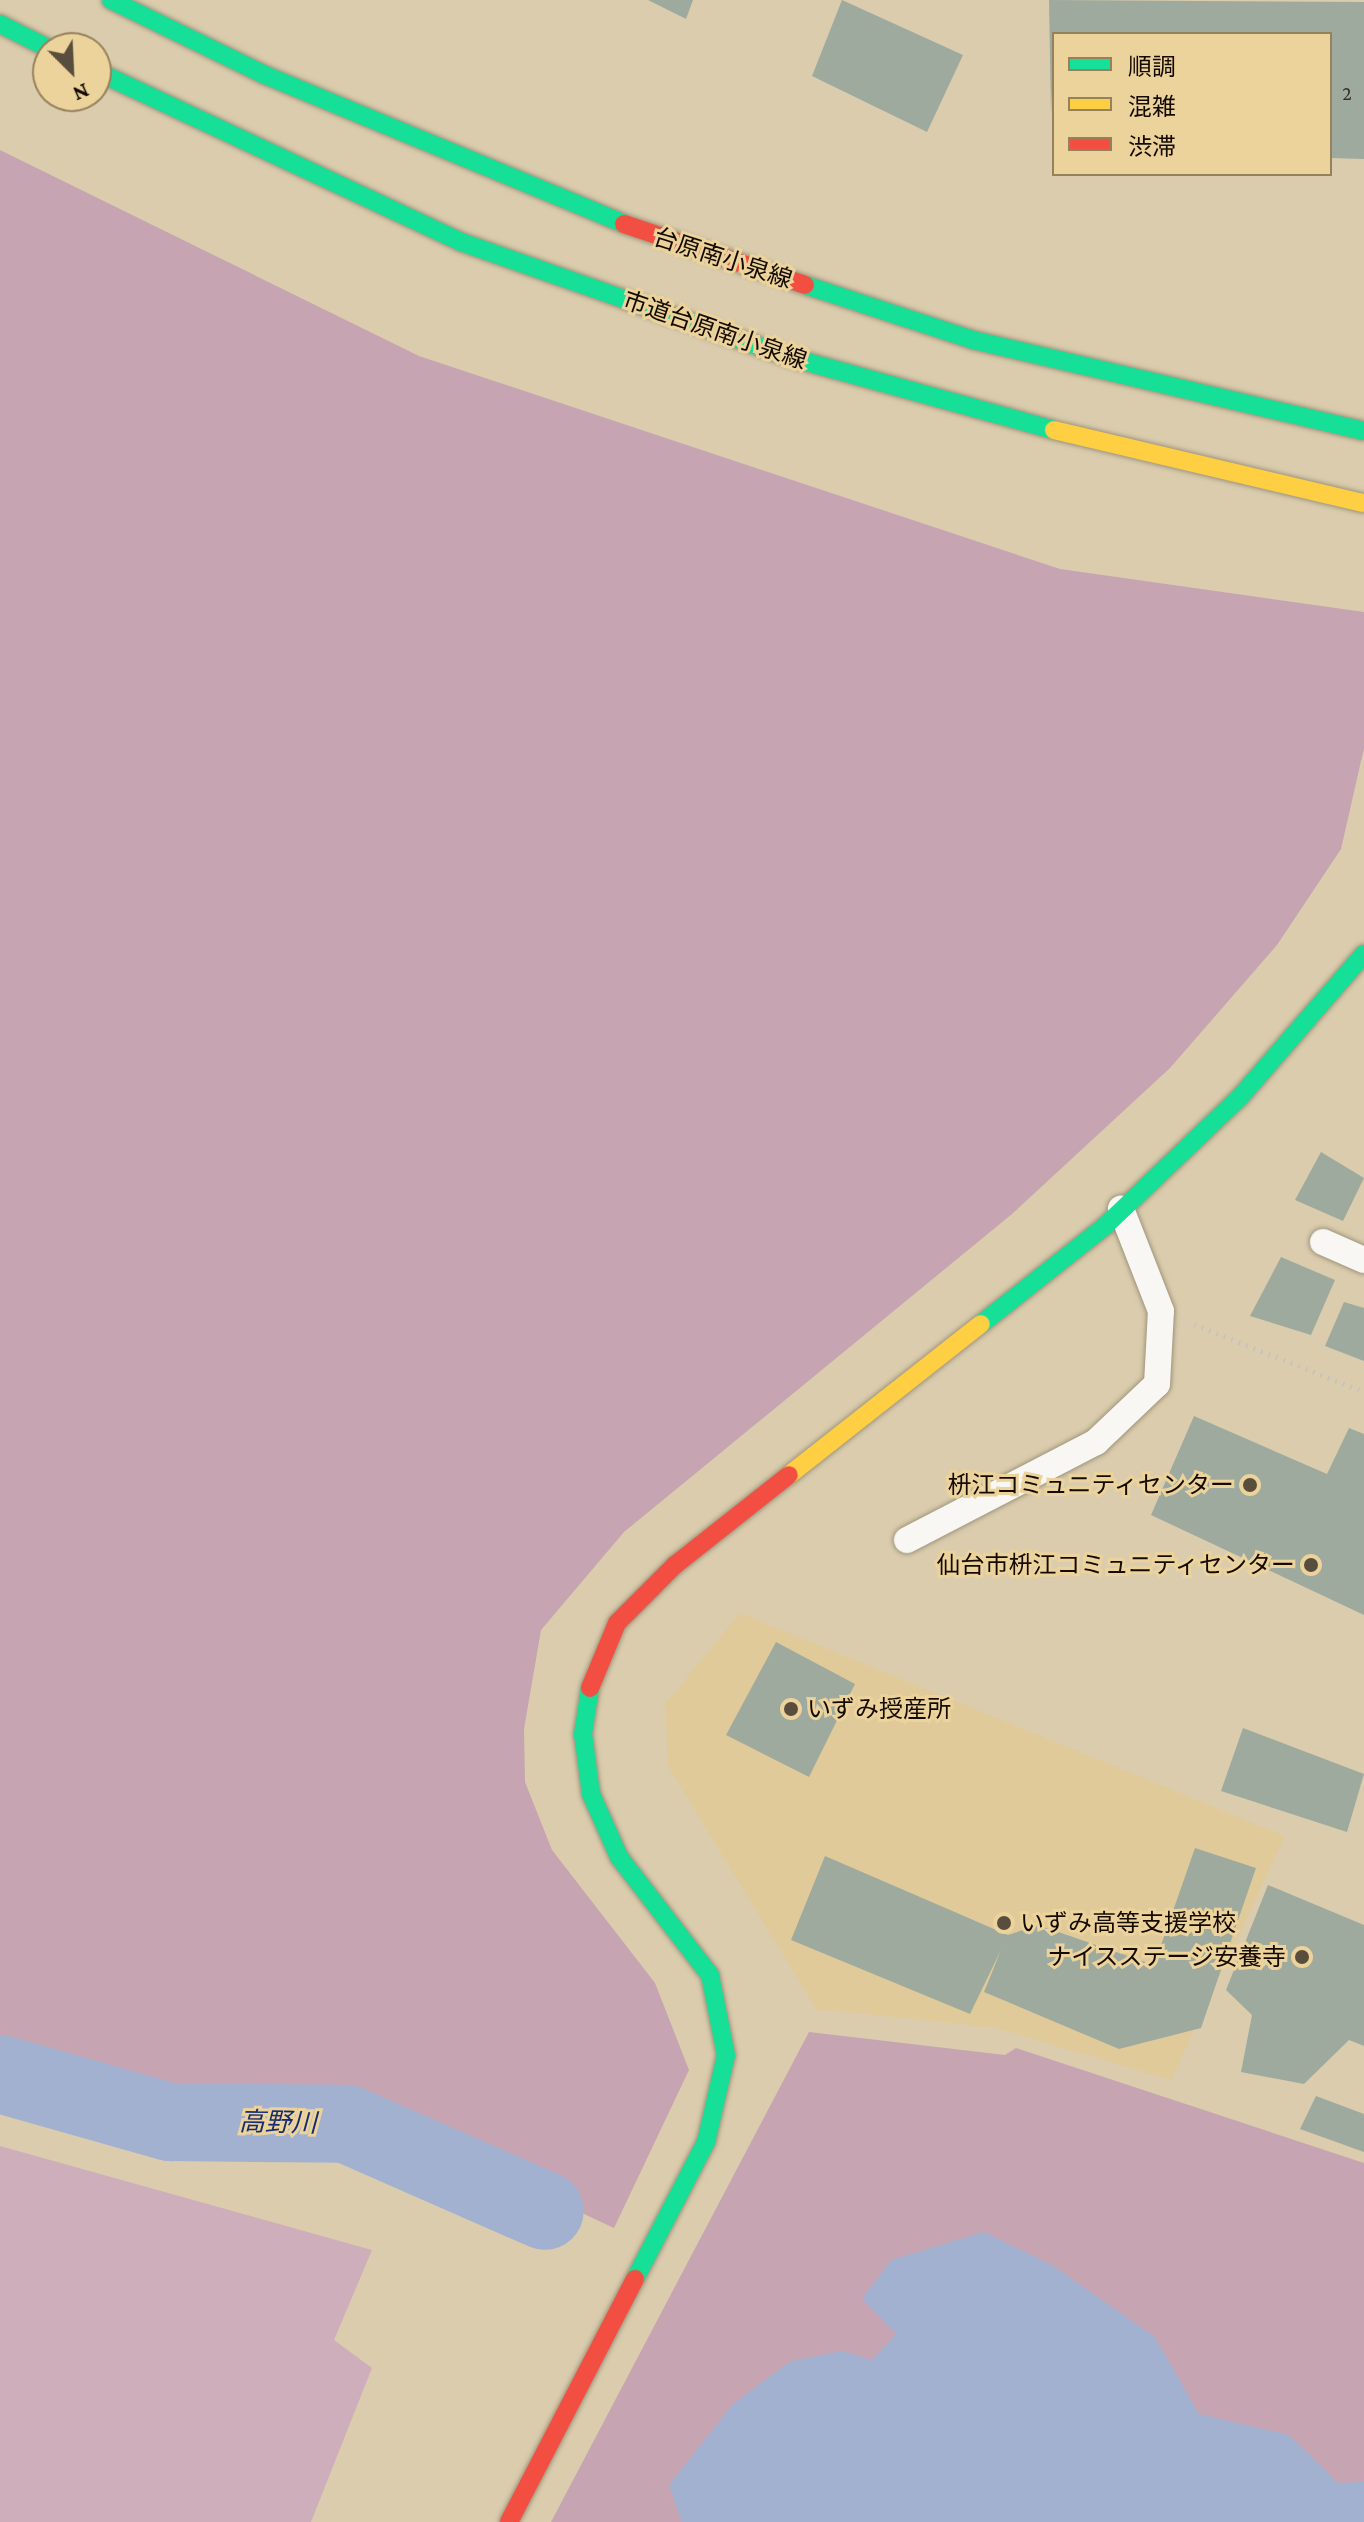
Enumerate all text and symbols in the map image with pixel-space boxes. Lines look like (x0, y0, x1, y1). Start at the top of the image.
north arrow (32, 32, 112, 112)
legend (1052, 32, 1332, 176)
text: 順調 (1128, 53, 1176, 80)
text: N (69, 78, 93, 107)
house number: 2 (1342, 81, 1352, 105)
text: 混雑 (1128, 93, 1176, 120)
text: 渋滞 (1128, 133, 1176, 160)
street label: 台原南小泉線 (650, 222, 796, 294)
street label: 市道台原南小泉線 (620, 285, 810, 375)
place label: 枡江コミュニティセンター (946, 1471, 1234, 1499)
marker: 枡江コミュニティセンター (1241, 1476, 1259, 1494)
place label: 仙台市枡江コミュニティセンター (935, 1551, 1295, 1579)
marker: 仙台市枡江コミュニティセンター (1302, 1556, 1320, 1574)
place label: いずみ授産所 (807, 1695, 951, 1723)
marker: いずみ授産所 (782, 1700, 800, 1718)
place label: いずみ高等支援学校 (1020, 1909, 1236, 1937)
marker: いずみ高等支援学校 (995, 1914, 1013, 1932)
place label: ナイスステージ安養寺 (1046, 1943, 1286, 1971)
marker: ナイスステージ安養寺 (1293, 1948, 1311, 1966)
water label: 高野川 (239, 2107, 317, 2139)

